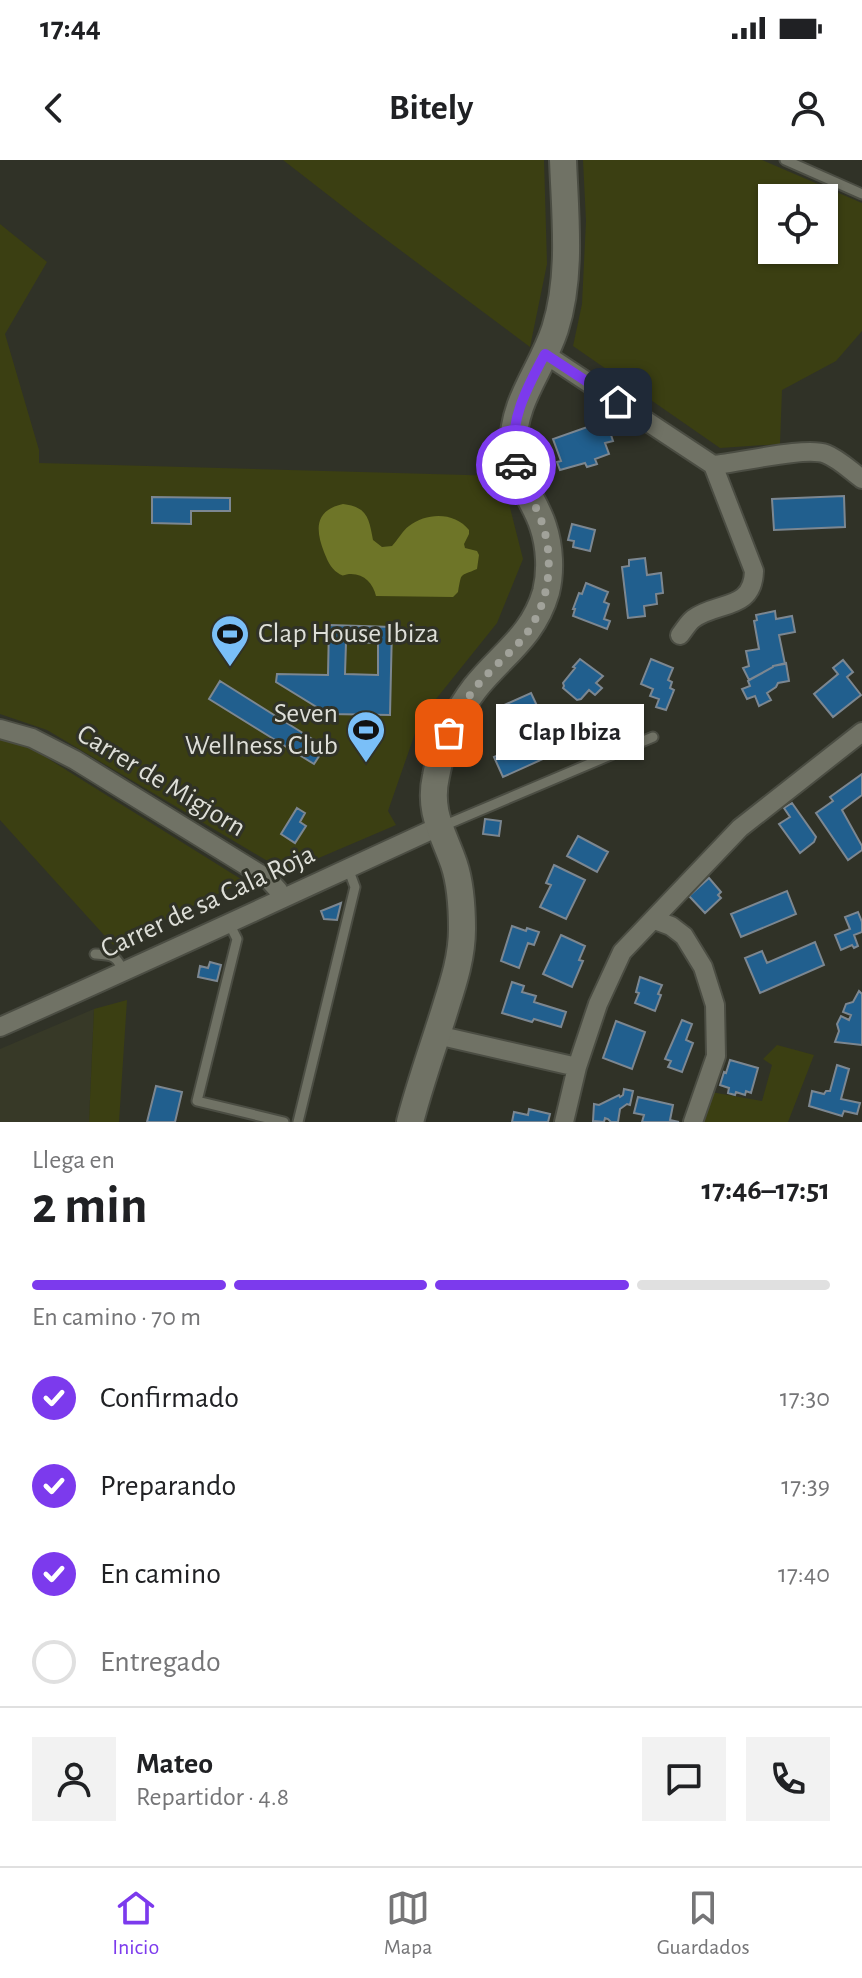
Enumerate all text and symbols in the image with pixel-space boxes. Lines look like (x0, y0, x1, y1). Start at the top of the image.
text: 17:44 (40, 13, 101, 43)
icon: back (32, 86, 76, 130)
icon: person (786, 86, 830, 130)
text: Bitely (389, 90, 473, 126)
map controls (758, 184, 838, 264)
button: locate (758, 184, 838, 264)
pin (584, 368, 652, 436)
icon: home (596, 380, 640, 424)
courier (476, 425, 556, 505)
icon: car (494, 443, 538, 487)
sports icon: Clap House Ibiza (209, 613, 251, 668)
place label: Clap House Ibiza (258, 620, 439, 648)
pin (415, 699, 483, 767)
place label: Seven Wellness Club (185, 700, 338, 760)
callout: Clap Ibiza (497, 705, 645, 761)
sports icon: Seven Wellness Club (345, 709, 387, 764)
icon: bag (427, 711, 471, 755)
text: Clap Ibiza (519, 719, 621, 745)
street label: Carrer de Migjorn (72, 720, 250, 842)
street label: Carrer de sa Cala Roja (97, 840, 319, 964)
text: Llega en (32, 1147, 115, 1173)
text: 17:46–17:51 (702, 1175, 830, 1205)
text: 2 min (32, 1180, 147, 1232)
text: En camino · 70 m (32, 1304, 201, 1330)
icon: check (32, 1376, 76, 1420)
text: Confirmado (100, 1383, 239, 1413)
text: 17:30 (780, 1385, 830, 1411)
icon: check (32, 1464, 76, 1508)
text: Preparando (100, 1471, 236, 1501)
text: 17:39 (781, 1473, 830, 1499)
icon: check (32, 1552, 76, 1596)
text: En camino (100, 1559, 221, 1589)
text: 17:40 (778, 1561, 830, 1587)
text: Entregado (100, 1647, 221, 1677)
button: person (32, 1737, 116, 1821)
button: chat (642, 1737, 726, 1821)
button: phone (746, 1737, 830, 1821)
text: Mateo (136, 1749, 213, 1779)
text: Repartidor · 4.8 (136, 1784, 289, 1810)
tab: Inicio (112, 1886, 159, 1960)
tab: Mapa (384, 1886, 432, 1960)
tab: Guardados (657, 1886, 750, 1960)

